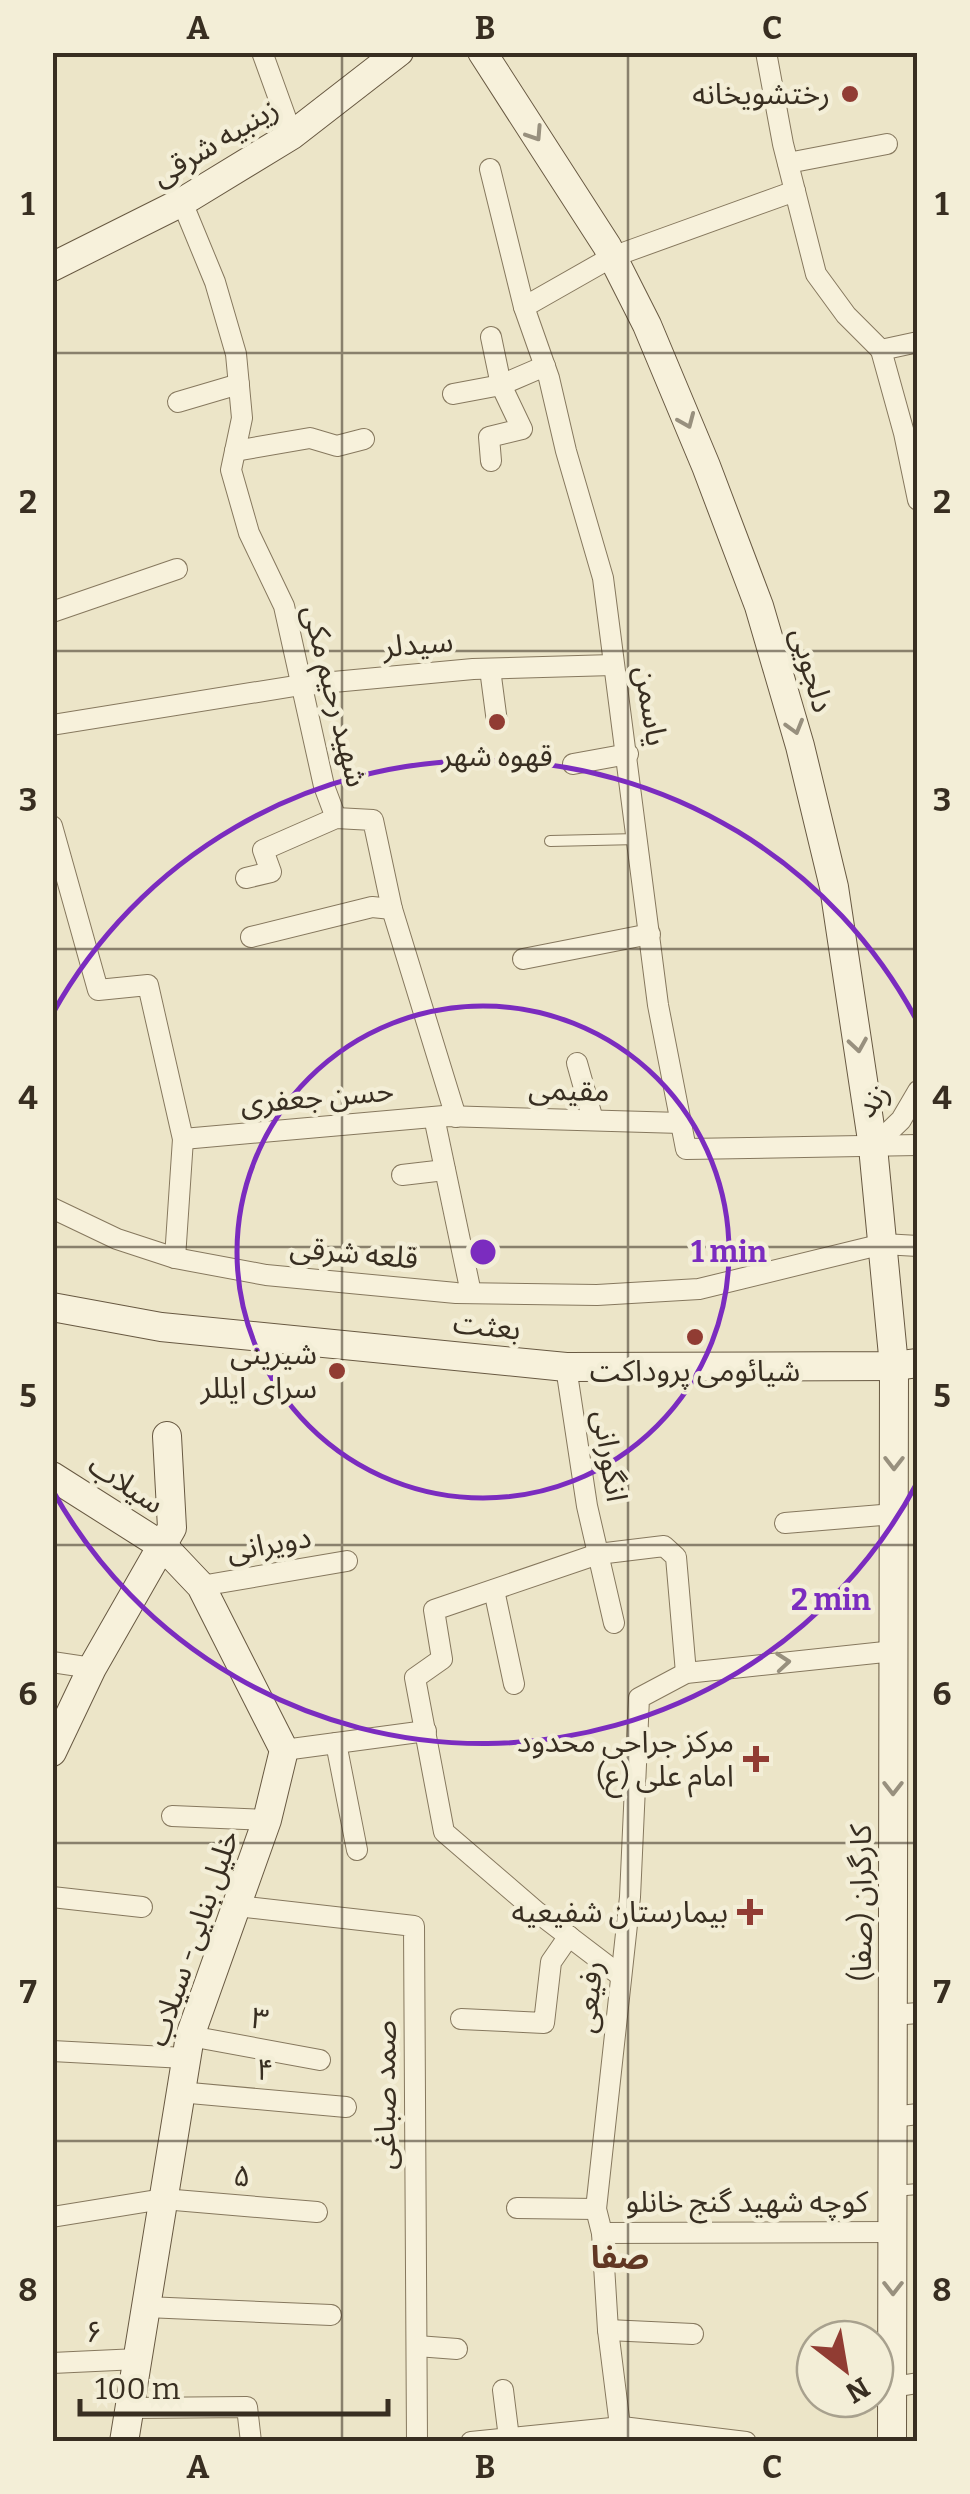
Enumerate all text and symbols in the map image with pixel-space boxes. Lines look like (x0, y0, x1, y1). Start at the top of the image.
text: A (187, 9, 210, 47)
text: B (475, 9, 495, 47)
text: C (762, 9, 782, 47)
place label: رختشویخانه (692, 76, 830, 112)
marker: رختشویخانه (839, 83, 861, 105)
street label: زینبیه شرقی (145, 90, 285, 194)
one-way arrow (522, 124, 541, 142)
text: 1 (21, 185, 35, 223)
text: 1 (935, 185, 949, 223)
one-way arrow (675, 410, 695, 428)
text: 2 (19, 483, 37, 521)
text: 2 (933, 483, 951, 521)
street label: شهید رحیم مکی (290, 601, 375, 792)
street label: سیدلر (380, 623, 455, 665)
street label: دلجویی (783, 623, 841, 717)
street label: یاسمن (627, 663, 675, 749)
marker: قهوه شهر (486, 711, 508, 733)
one-way arrow (783, 718, 804, 735)
place label: قهوه شهر (440, 738, 553, 774)
text: 3 (19, 781, 37, 819)
text: 3 (933, 781, 951, 819)
one-way arrow (846, 1037, 867, 1054)
street label: مقیمی (528, 1071, 610, 1109)
street label: حسن جعفری (239, 1072, 395, 1122)
street label: زند (848, 1075, 898, 1125)
text: 4 (18, 1079, 38, 1117)
text: 4 (932, 1079, 952, 1117)
street label: قلعه شرقی (288, 1229, 420, 1277)
centre of rings (465, 1234, 501, 1270)
text: 1 min (691, 1234, 768, 1270)
street label: بعثت (451, 1305, 523, 1347)
marker: شیائومی پروداکت (684, 1326, 706, 1348)
place label: شیرینی سرای ایللر (199, 1336, 317, 1406)
place label: شیائومی پروداکت (590, 1353, 800, 1390)
marker: شیرینی سرای ایللر (326, 1360, 348, 1382)
text: 5 (19, 1377, 37, 1415)
text: 5 (933, 1377, 951, 1415)
street label: انگورانی (585, 1408, 635, 1504)
street label: سیلاب (82, 1446, 170, 1522)
one-way arrow (883, 1456, 905, 1472)
street label: دویرانی (224, 1519, 314, 1569)
text: 2 min (791, 1582, 872, 1618)
one-way arrow (775, 1652, 791, 1673)
text: 6 (19, 1675, 38, 1713)
text: 6 (933, 1675, 952, 1713)
place label: مرکز جراحی محدود امام علی (ع) (517, 1724, 734, 1798)
marker: مرکز جراحی محدود امام علی (ع) (743, 1746, 769, 1772)
one-way arrow (882, 1782, 904, 1797)
street label: کارگران (صفا) (843, 1824, 879, 1982)
street label: خلیل بنایی- سیلاب (139, 1825, 247, 2051)
place label: بیمارستان شفیعیه (512, 1894, 728, 1930)
marker: بیمارستان شفیعیه (737, 1899, 763, 1925)
street label: رفیعی (567, 1959, 611, 2035)
text: 7 (19, 1973, 37, 2011)
text: 7 (933, 1973, 951, 2011)
street label: ۳ (248, 2000, 272, 2038)
street label: صمد صباغی (367, 2020, 403, 2170)
street label: ۴ (255, 2051, 275, 2089)
street label: ۵ (232, 2157, 252, 2195)
street label: کوچه شهید گنج خانلو (626, 2184, 869, 2224)
district label: صفا (591, 2238, 649, 2276)
text: 8 (18, 2271, 38, 2309)
text: 8 (932, 2271, 952, 2309)
one-way arrow (882, 2282, 904, 2297)
street label: ۶ (84, 2314, 104, 2350)
north arrow (795, 2319, 895, 2419)
scale bar (80, 2354, 388, 2416)
text: N (840, 2370, 875, 2410)
text: 100 m (95, 2371, 181, 2407)
text: A (187, 2448, 210, 2486)
text: B (475, 2448, 495, 2486)
text: C (762, 2448, 782, 2486)

